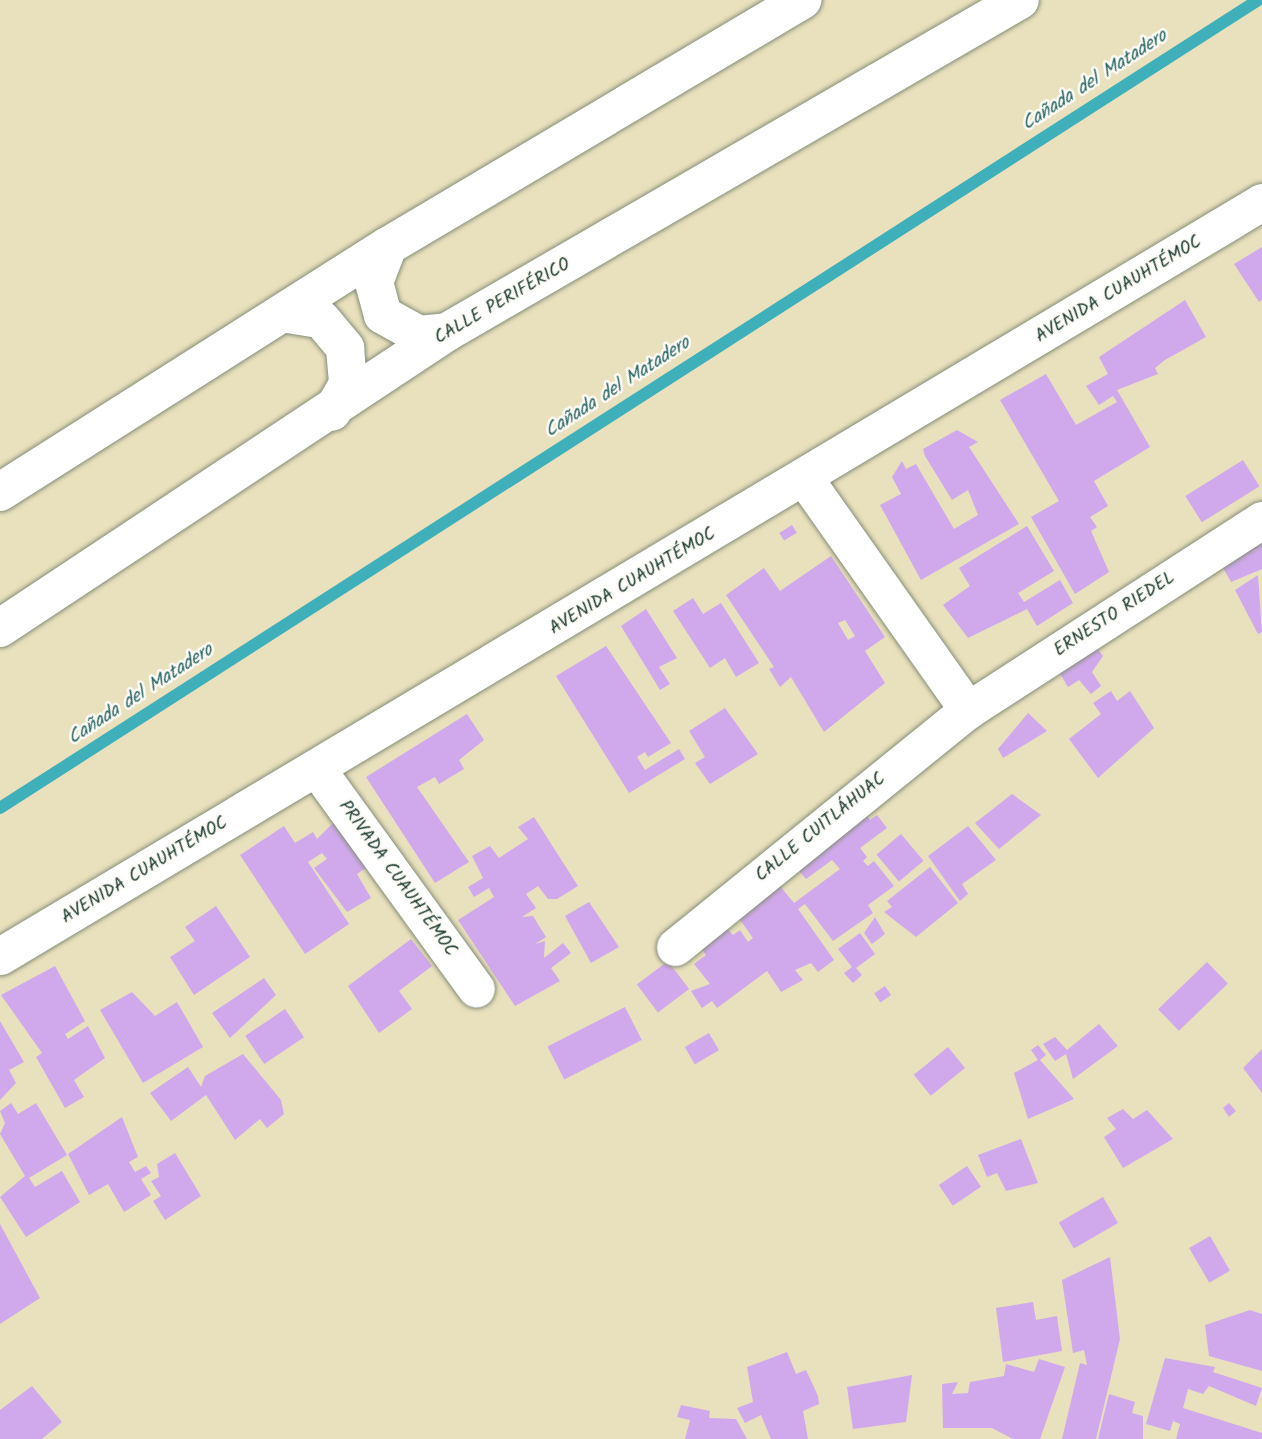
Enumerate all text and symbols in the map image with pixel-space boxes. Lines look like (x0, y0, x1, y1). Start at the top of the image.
water label: Cañada del Matadero (1018, 25, 1172, 137)
street label: AVENIDA CUAUHTÉMOC (1032, 232, 1206, 348)
street label: CALLE PERIFÉRICO (431, 254, 575, 350)
water label: Cañada del Matadero (541, 332, 695, 444)
street label: AVENIDA CUAUHTÉMOC (546, 524, 720, 640)
street label: ERNESTO RIEDEL (1050, 568, 1180, 662)
water label: Cañada del Matadero (64, 639, 218, 751)
street label: CALLE CUITLÁHUAC (752, 769, 890, 887)
street label: PRIVADA CUAUHTÉMOC (333, 797, 461, 961)
street label: AVENIDA CUAUHTÉMOC (58, 813, 232, 929)

